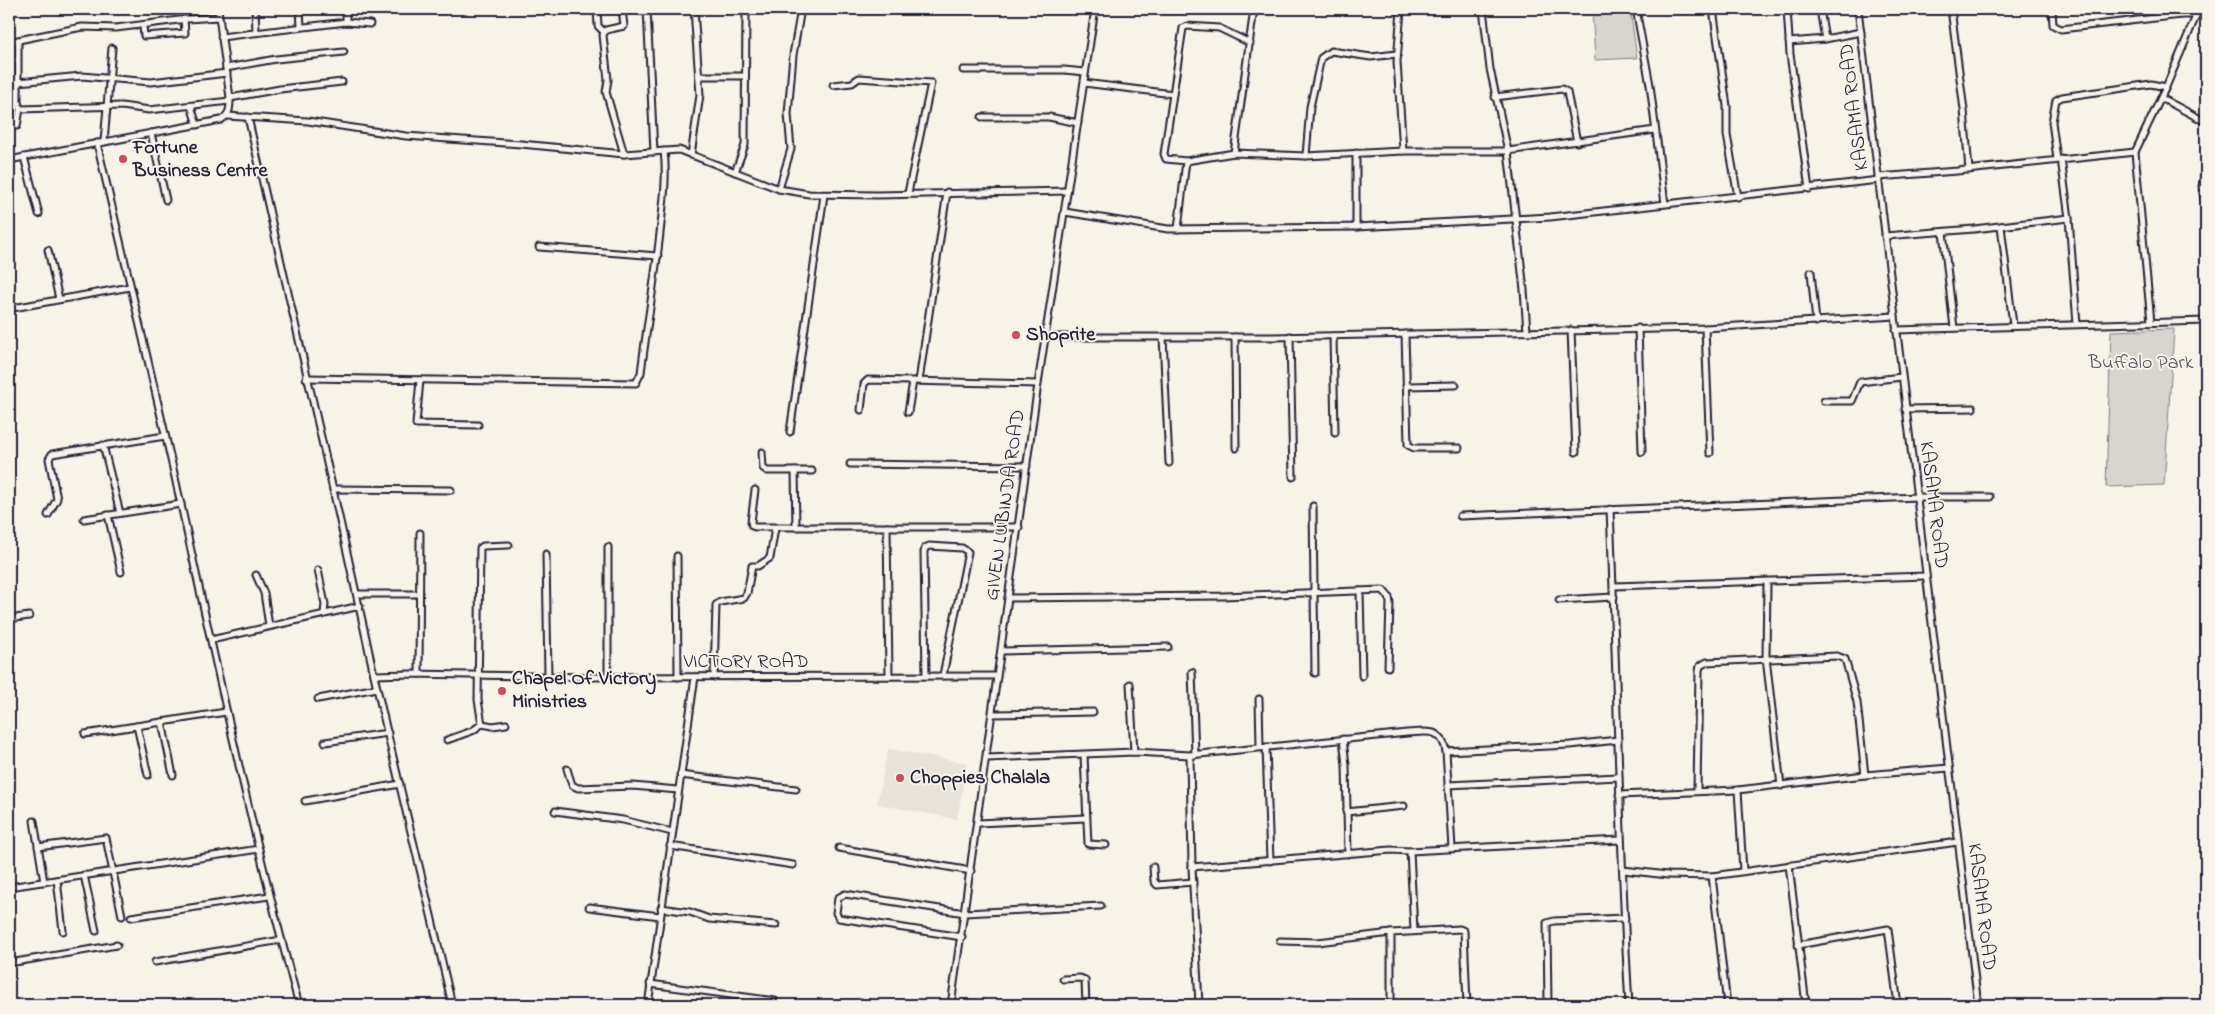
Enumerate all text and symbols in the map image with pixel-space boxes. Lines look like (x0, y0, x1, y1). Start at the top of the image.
street label: KASAMA ROAD (1833, 42, 1877, 172)
place label: Fortune Business Centre (132, 134, 269, 186)
marker: Fortune Business Centre (117, 153, 129, 165)
place label: Shoprite (1026, 321, 1096, 350)
marker: Shoprite (1010, 329, 1022, 341)
park label: Buffalo Park (2088, 349, 2194, 378)
street label: GIVEN LUBINDA ROAD (978, 408, 1034, 602)
street label: KASAMA ROAD (1911, 440, 1955, 570)
street label: VICTORY ROAD (682, 648, 809, 677)
place label: Chapel Of Victory Ministries (512, 665, 656, 717)
marker: Chapel Of Victory Ministries (496, 685, 508, 697)
place label: Choppies Chalala (910, 764, 1050, 793)
marker: Choppies Chalala (894, 772, 906, 784)
street label: KASAMA ROAD (1959, 842, 2003, 972)

